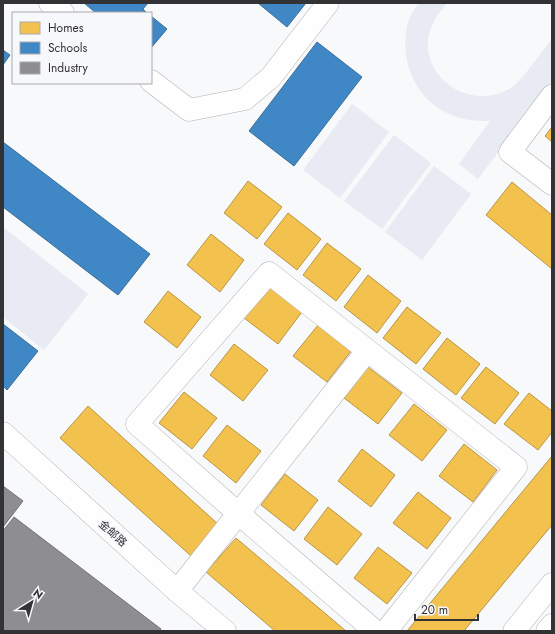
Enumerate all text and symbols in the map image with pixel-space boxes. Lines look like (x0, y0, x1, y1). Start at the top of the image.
legend (12, 12, 152, 84)
text: Homes (48, 19, 84, 37)
text: Schools (48, 39, 87, 57)
text: Industry (48, 59, 89, 77)
street label: 金邮路 (95, 516, 131, 550)
north arrow (12, 582, 52, 622)
text: N (30, 585, 46, 603)
scale bar (415, 596, 478, 622)
text: 20 m (421, 601, 448, 619)

